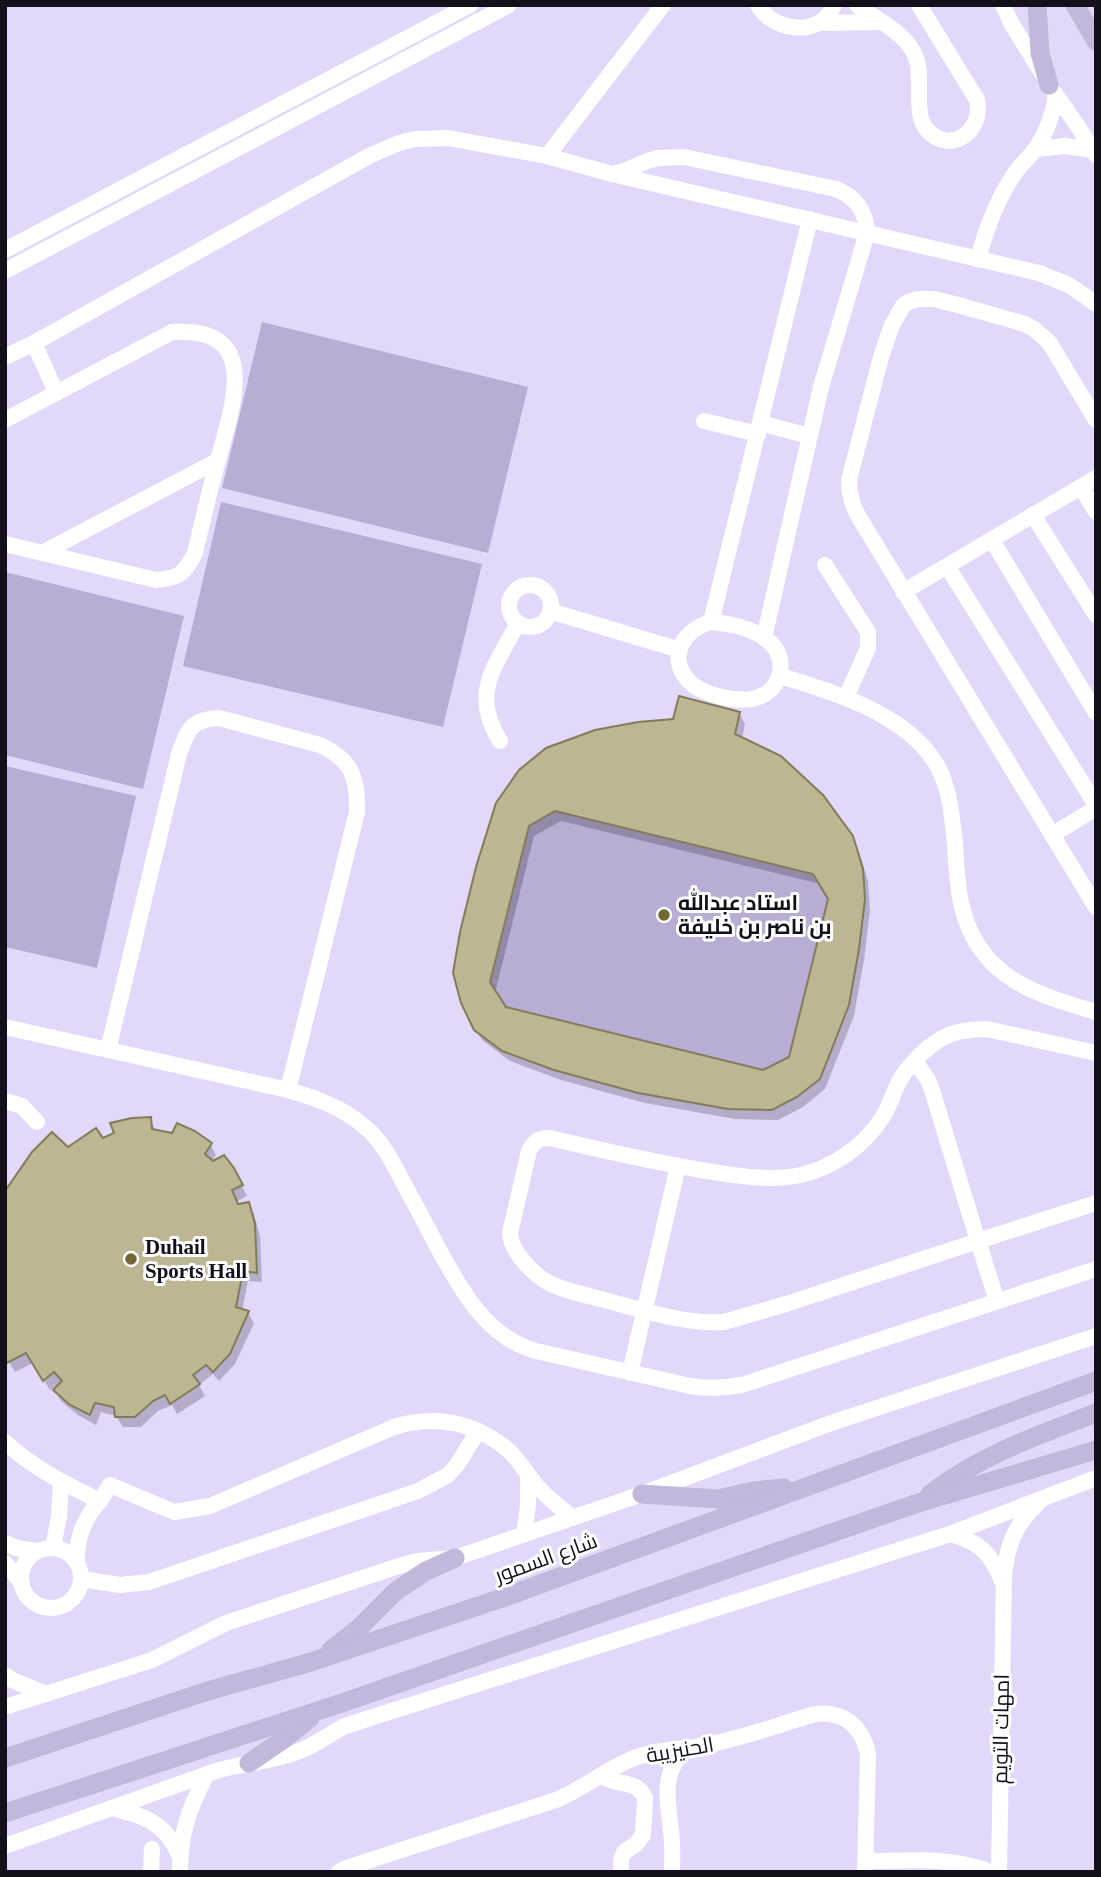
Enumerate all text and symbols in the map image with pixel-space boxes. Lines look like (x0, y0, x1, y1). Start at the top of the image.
place label: استاد عبدالله بن ناصر بن خليفة (678, 888, 832, 939)
marker: استاد عبدالله بن ناصر بن خليفة (656, 907, 672, 923)
place label: Duhail Sports Hall (145, 1235, 247, 1283)
marker: Duhail Sports Hall (123, 1251, 139, 1267)
street label: شارع السمور (491, 1528, 601, 1590)
street label: امهات التويم (988, 1674, 1016, 1784)
street label: الحنيزيبة (644, 1732, 716, 1768)

